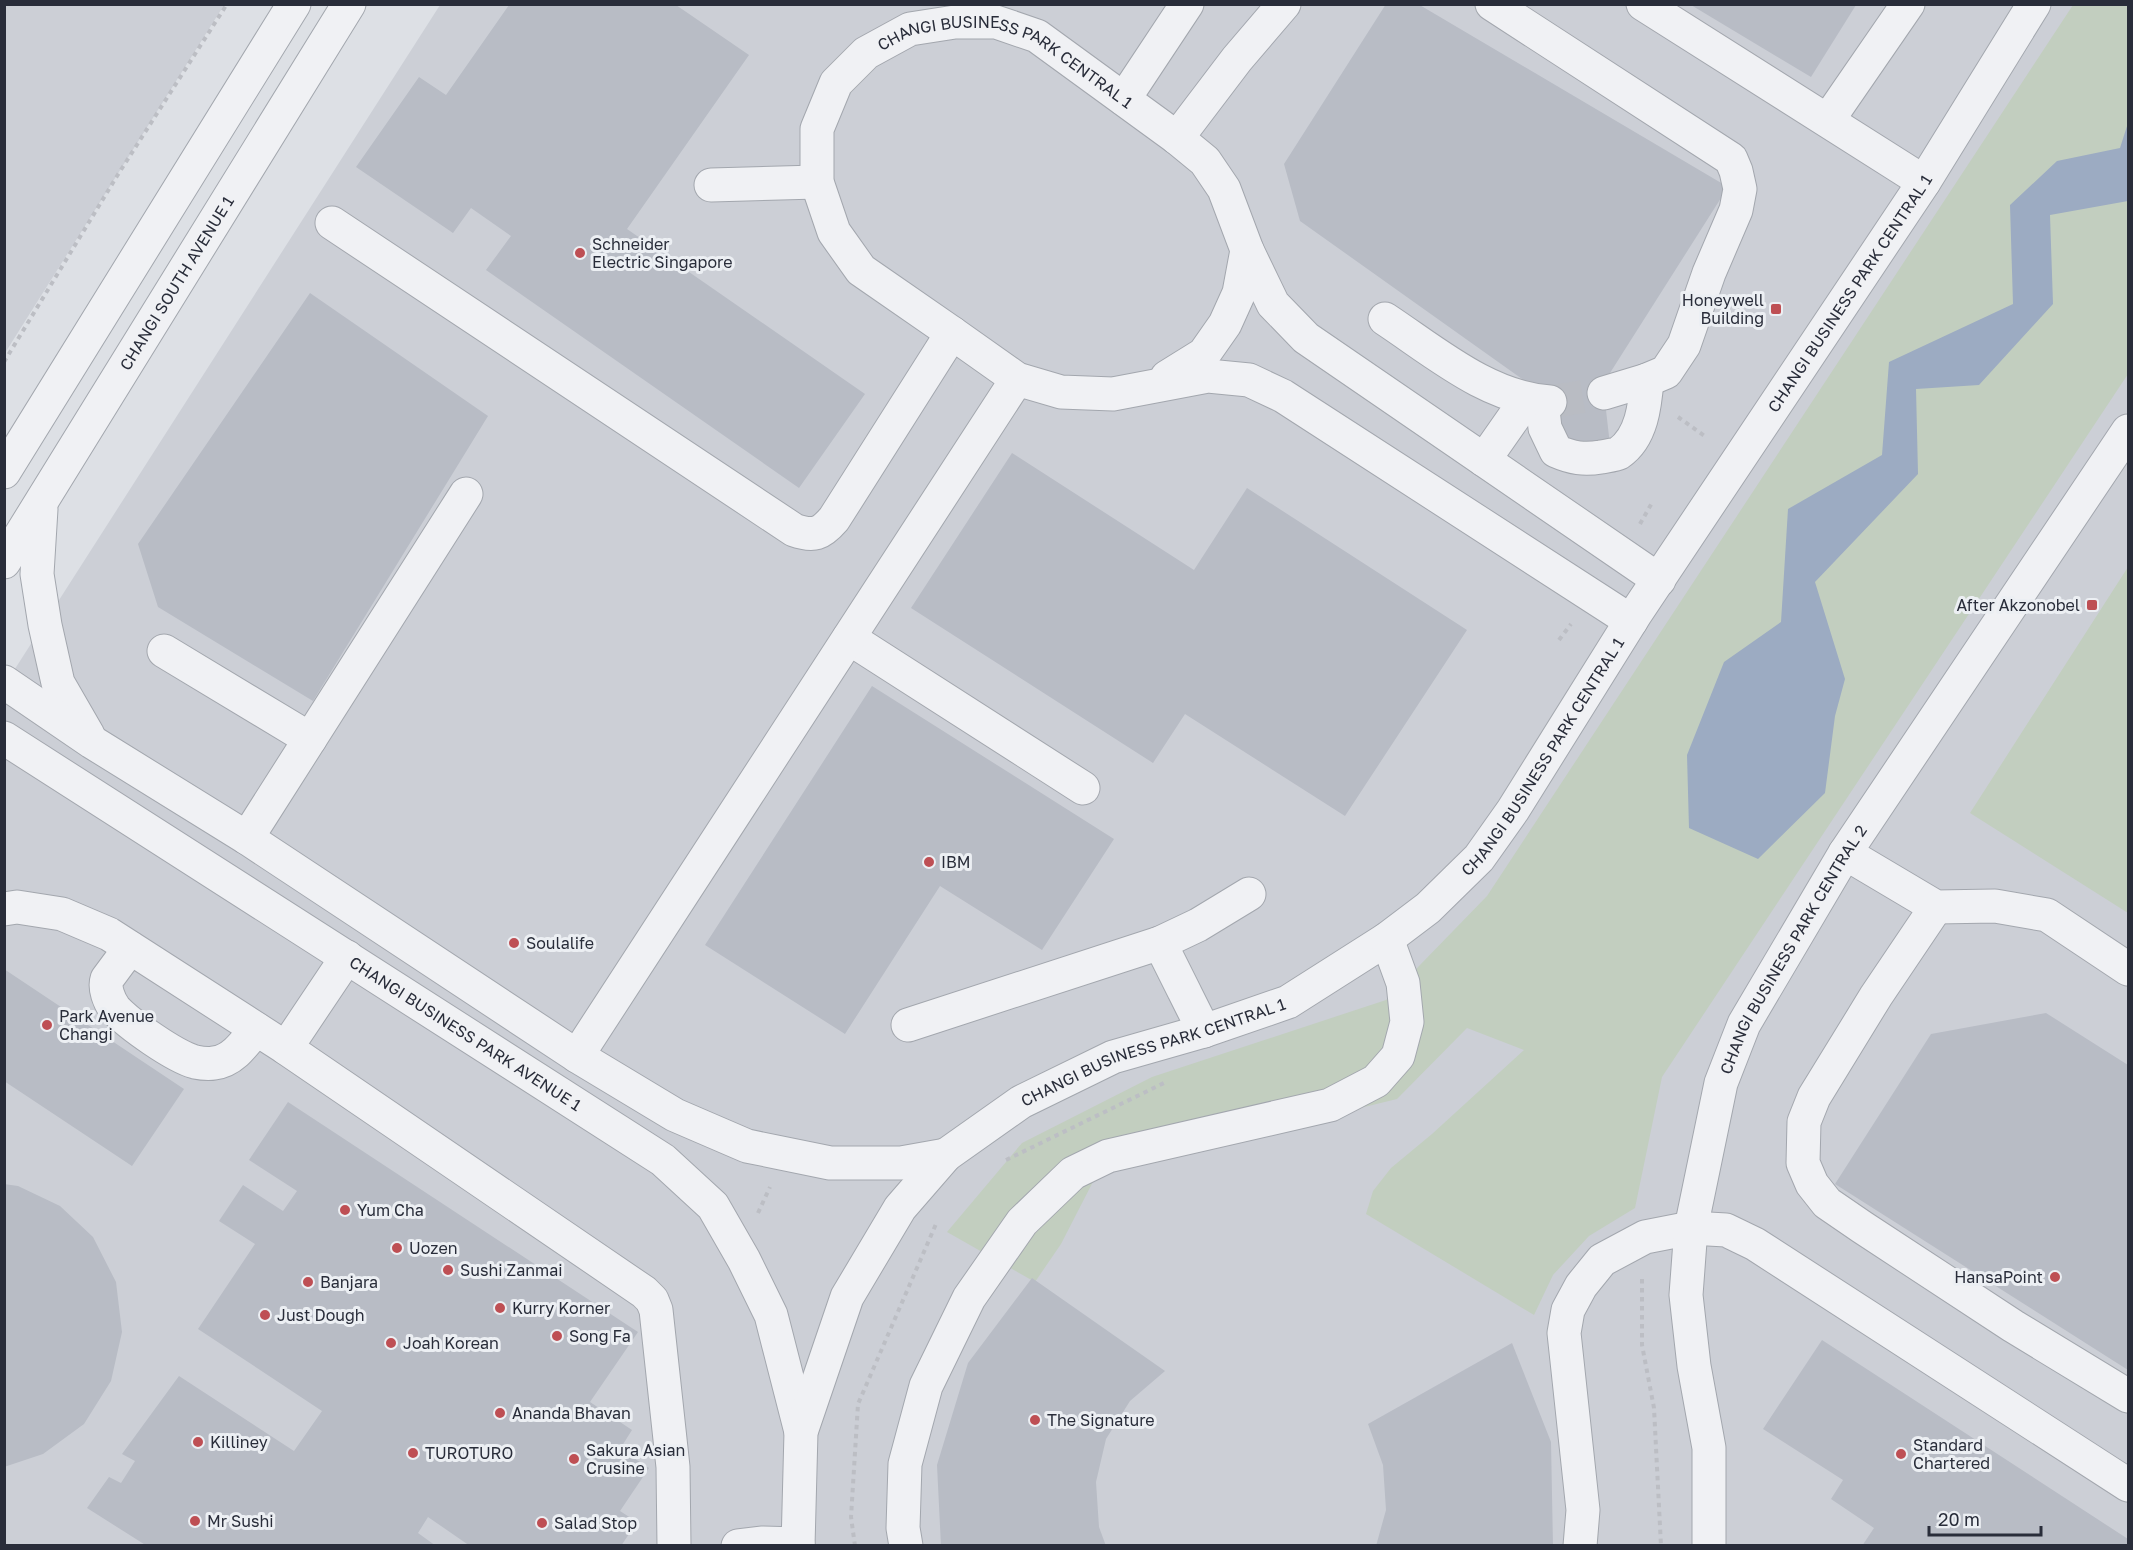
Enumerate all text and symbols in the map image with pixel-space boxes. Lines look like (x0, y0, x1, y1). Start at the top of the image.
street label: CHANGI BUSINESS PARK CENTRAL 1 (874, 12, 1137, 113)
street label: CHANGI BUSINESS PARK CENTRAL 1 (1763, 171, 1936, 416)
street label: CHANGI SOUTH AVENUE 1 (115, 192, 238, 374)
place label: Schneider Electric Singapore (592, 234, 732, 272)
marker: Schneider Electric Singapore (573, 246, 587, 260)
place label: Honeywell Building (1682, 290, 1764, 328)
marker: Honeywell Building (1769, 302, 1783, 316)
place label: After Akzonobel (1956, 595, 2080, 615)
marker: After Akzonobel (2085, 598, 2099, 612)
street label: CHANGI BUSINESS PARK CENTRAL 1 (1457, 633, 1628, 880)
street label: CHANGI BUSINESS PARK CENTRAL 2 (1715, 821, 1871, 1077)
place label: IBM (941, 852, 971, 872)
marker: IBM (922, 855, 936, 869)
place label: Soulalife (526, 933, 594, 953)
marker: Soulalife (507, 936, 521, 950)
street label: CHANGI BUSINESS PARK AVENUE 1 (346, 952, 585, 1115)
street label: CHANGI BUSINESS PARK CENTRAL 1 (1017, 994, 1288, 1111)
place label: Park Avenue Changi (59, 1006, 154, 1044)
marker: Park Avenue Changi (40, 1018, 54, 1032)
place label: Yum Cha (357, 1200, 424, 1220)
marker: Yum Cha (338, 1203, 352, 1217)
place label: Uozen (409, 1238, 458, 1258)
marker: Uozen (390, 1241, 404, 1255)
place label: Sushi Zanmai (460, 1260, 563, 1280)
marker: Sushi Zanmai (441, 1263, 455, 1277)
place label: HansaPoint (1954, 1267, 2043, 1287)
marker: HansaPoint (2048, 1270, 2062, 1284)
place label: Banjara (320, 1272, 378, 1292)
marker: Banjara (301, 1275, 315, 1289)
place label: Kurry Korner (512, 1298, 610, 1318)
marker: Kurry Korner (493, 1301, 507, 1315)
place label: Just Dough (277, 1305, 365, 1325)
marker: Just Dough (258, 1308, 272, 1322)
place label: Song Fa (569, 1326, 631, 1346)
marker: Song Fa (550, 1329, 564, 1343)
place label: Joah Korean (403, 1333, 499, 1353)
marker: Joah Korean (384, 1336, 398, 1350)
place label: Ananda Bhavan (512, 1403, 631, 1423)
marker: Ananda Bhavan (493, 1406, 507, 1420)
place label: The Signature (1047, 1410, 1155, 1430)
marker: The Signature (1028, 1413, 1042, 1427)
place label: Killiney (210, 1432, 268, 1452)
marker: Killiney (191, 1435, 205, 1449)
place label: Standard Chartered (1913, 1435, 1990, 1473)
place label: Sakura Asian Crusine (586, 1440, 685, 1478)
place label: TUROTURO (425, 1443, 513, 1463)
marker: TUROTURO (406, 1446, 420, 1460)
marker: Standard Chartered (1894, 1447, 1908, 1461)
marker: Sakura Asian Crusine (567, 1452, 581, 1466)
scale bar (1929, 1499, 2042, 1537)
text: 20 m (1938, 1508, 1980, 1530)
place label: Mr Sushi (207, 1511, 274, 1531)
place label: Salad Stop (554, 1513, 637, 1533)
marker: Mr Sushi (188, 1514, 202, 1528)
marker: Salad Stop (535, 1516, 549, 1530)

